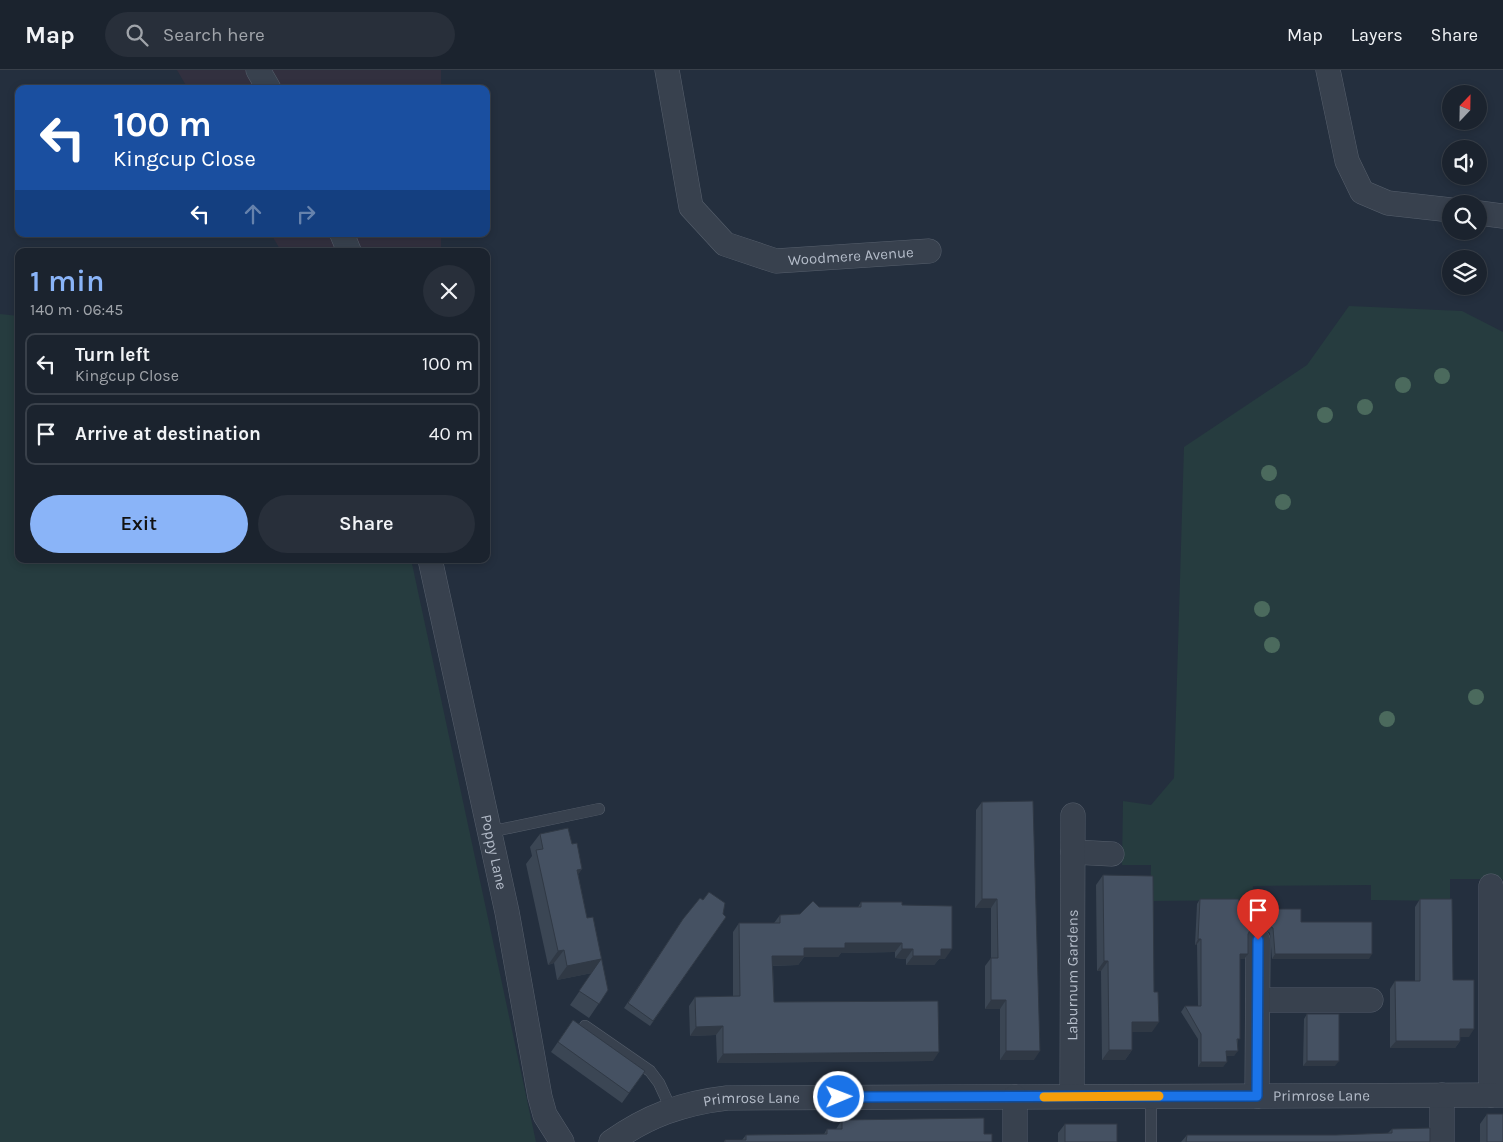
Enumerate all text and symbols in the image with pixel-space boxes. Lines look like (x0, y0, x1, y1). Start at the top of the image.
search box (105, 12, 455, 57)
text: Map (25, 21, 75, 49)
icon: search (123, 21, 151, 49)
text: Search here (163, 24, 265, 46)
text: Map (1287, 24, 1323, 46)
text: Layers (1351, 24, 1403, 46)
text: Share (1431, 24, 1478, 46)
north arrow (1442, 85, 1488, 130)
map controls (1442, 85, 1487, 295)
text: 100 m (113, 104, 212, 145)
icon: left (30, 105, 95, 170)
button: sound (1442, 140, 1487, 185)
text: Kingcup Close (113, 146, 256, 172)
button: search (1442, 195, 1487, 240)
icon: left (186, 200, 214, 228)
icon: ahead (239, 200, 267, 228)
icon: right (292, 200, 320, 228)
street label: Woodmere Avenue (787, 243, 914, 269)
button: layers (1442, 250, 1487, 295)
text: 1 min (30, 263, 104, 299)
button: close (423, 265, 475, 317)
text: 140 m · 06:45 (30, 300, 123, 319)
text: Turn left (75, 344, 150, 366)
icon: left (32, 350, 60, 378)
text: 100 m (422, 353, 473, 375)
text: Kingcup Close (75, 366, 179, 385)
icon: arrive (32, 420, 60, 448)
text: Arrive at destination (75, 423, 261, 445)
text: 40 m (429, 423, 473, 445)
button: Exit (30, 495, 248, 553)
button: Share (258, 495, 475, 553)
street label: Poppy Lane (477, 813, 511, 891)
pin (1237, 889, 1279, 940)
icon: arrive (1244, 896, 1272, 924)
street label: Laburnum Gardens (1063, 909, 1082, 1041)
position arrow (812, 1070, 864, 1122)
street label: Primrose Lane (1273, 1087, 1370, 1105)
street label: Primrose Lane (702, 1089, 800, 1110)

